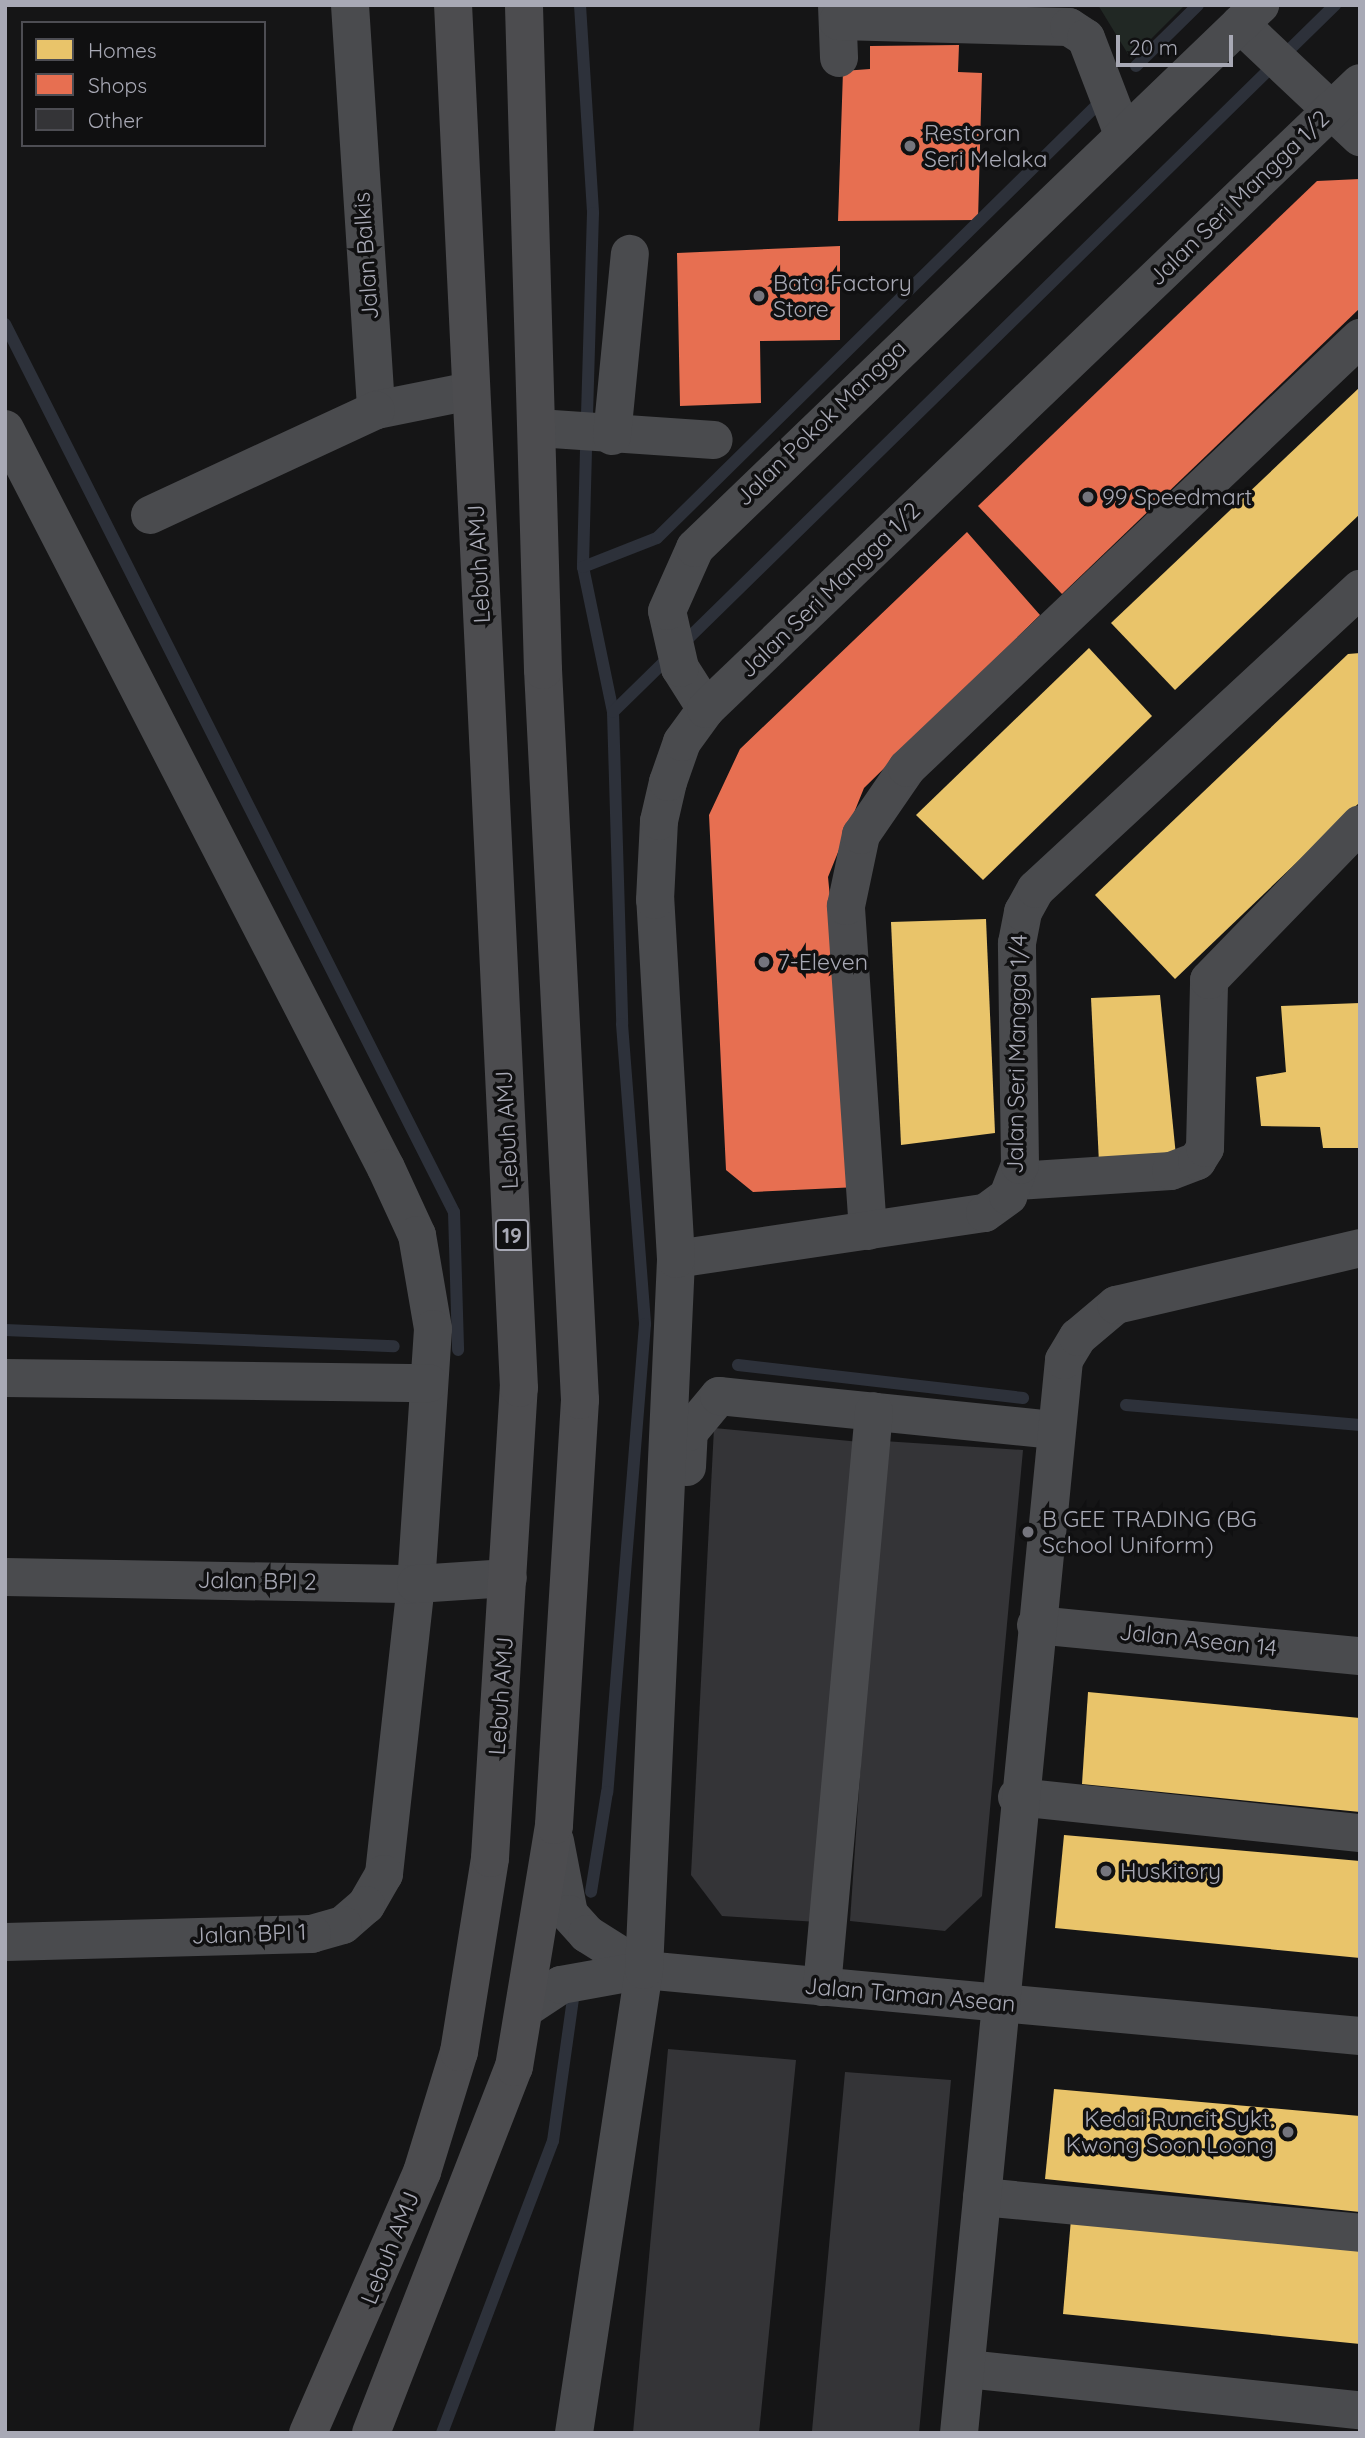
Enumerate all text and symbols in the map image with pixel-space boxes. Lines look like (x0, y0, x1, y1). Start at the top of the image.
legend (21, 21, 266, 147)
scale bar (1120, 21, 1237, 65)
text: 20 m (1129, 34, 1178, 60)
text: Homes (88, 37, 157, 63)
text: Shops (88, 72, 147, 98)
street label: Jalan Seri Mangga 1/2 (1143, 105, 1335, 291)
text: Other (88, 107, 143, 133)
place label: Restoran Seri Melaka (924, 119, 1047, 173)
marker: Restoran Seri Melaka (902, 138, 918, 154)
street label: Jalan Balkis (348, 191, 384, 321)
place label: Bata Factory Store (773, 269, 912, 323)
marker: Bata Factory Store (751, 288, 767, 304)
street label: Jalan Pokok Mangga (730, 334, 912, 512)
place label: 99 Speedmart (1102, 483, 1252, 511)
marker: 99 Speedmart (1080, 489, 1096, 505)
street label: Jalan Seri Mangga 1/2 (734, 497, 926, 683)
street label: Lebuh AMJ (462, 504, 496, 624)
street label: Jalan Seri Mangga 1/4 (1001, 934, 1033, 1174)
place label: 7-Eleven (778, 948, 868, 976)
marker: 7-Eleven (756, 954, 772, 970)
street label: Lebuh AMJ (490, 1070, 524, 1190)
road number: 19 (494, 1218, 530, 1252)
place label: B GEE TRADING (BG School Uniform) (1042, 1505, 1257, 1559)
marker: B GEE TRADING (BG School Uniform) (1020, 1524, 1036, 1540)
street label: Jalan BPI 2 (197, 1566, 317, 1596)
street label: Jalan Asean 14 (1118, 1618, 1278, 1662)
street label: Lebuh AMJ (483, 1636, 519, 1756)
place label: Huskitory (1120, 1857, 1221, 1885)
marker: Huskitory (1098, 1863, 1114, 1879)
street label: Jalan BPI 1 (191, 1918, 307, 1950)
street label: Jalan Taman Asean (803, 1972, 1017, 2018)
place label: Kedai Runcit Sykt. Kwong Soon Loong (1066, 2105, 1274, 2159)
marker: Kedai Runcit Sykt. Kwong Soon Loong (1280, 2124, 1296, 2140)
street label: Lebuh AMJ (355, 2188, 425, 2308)

